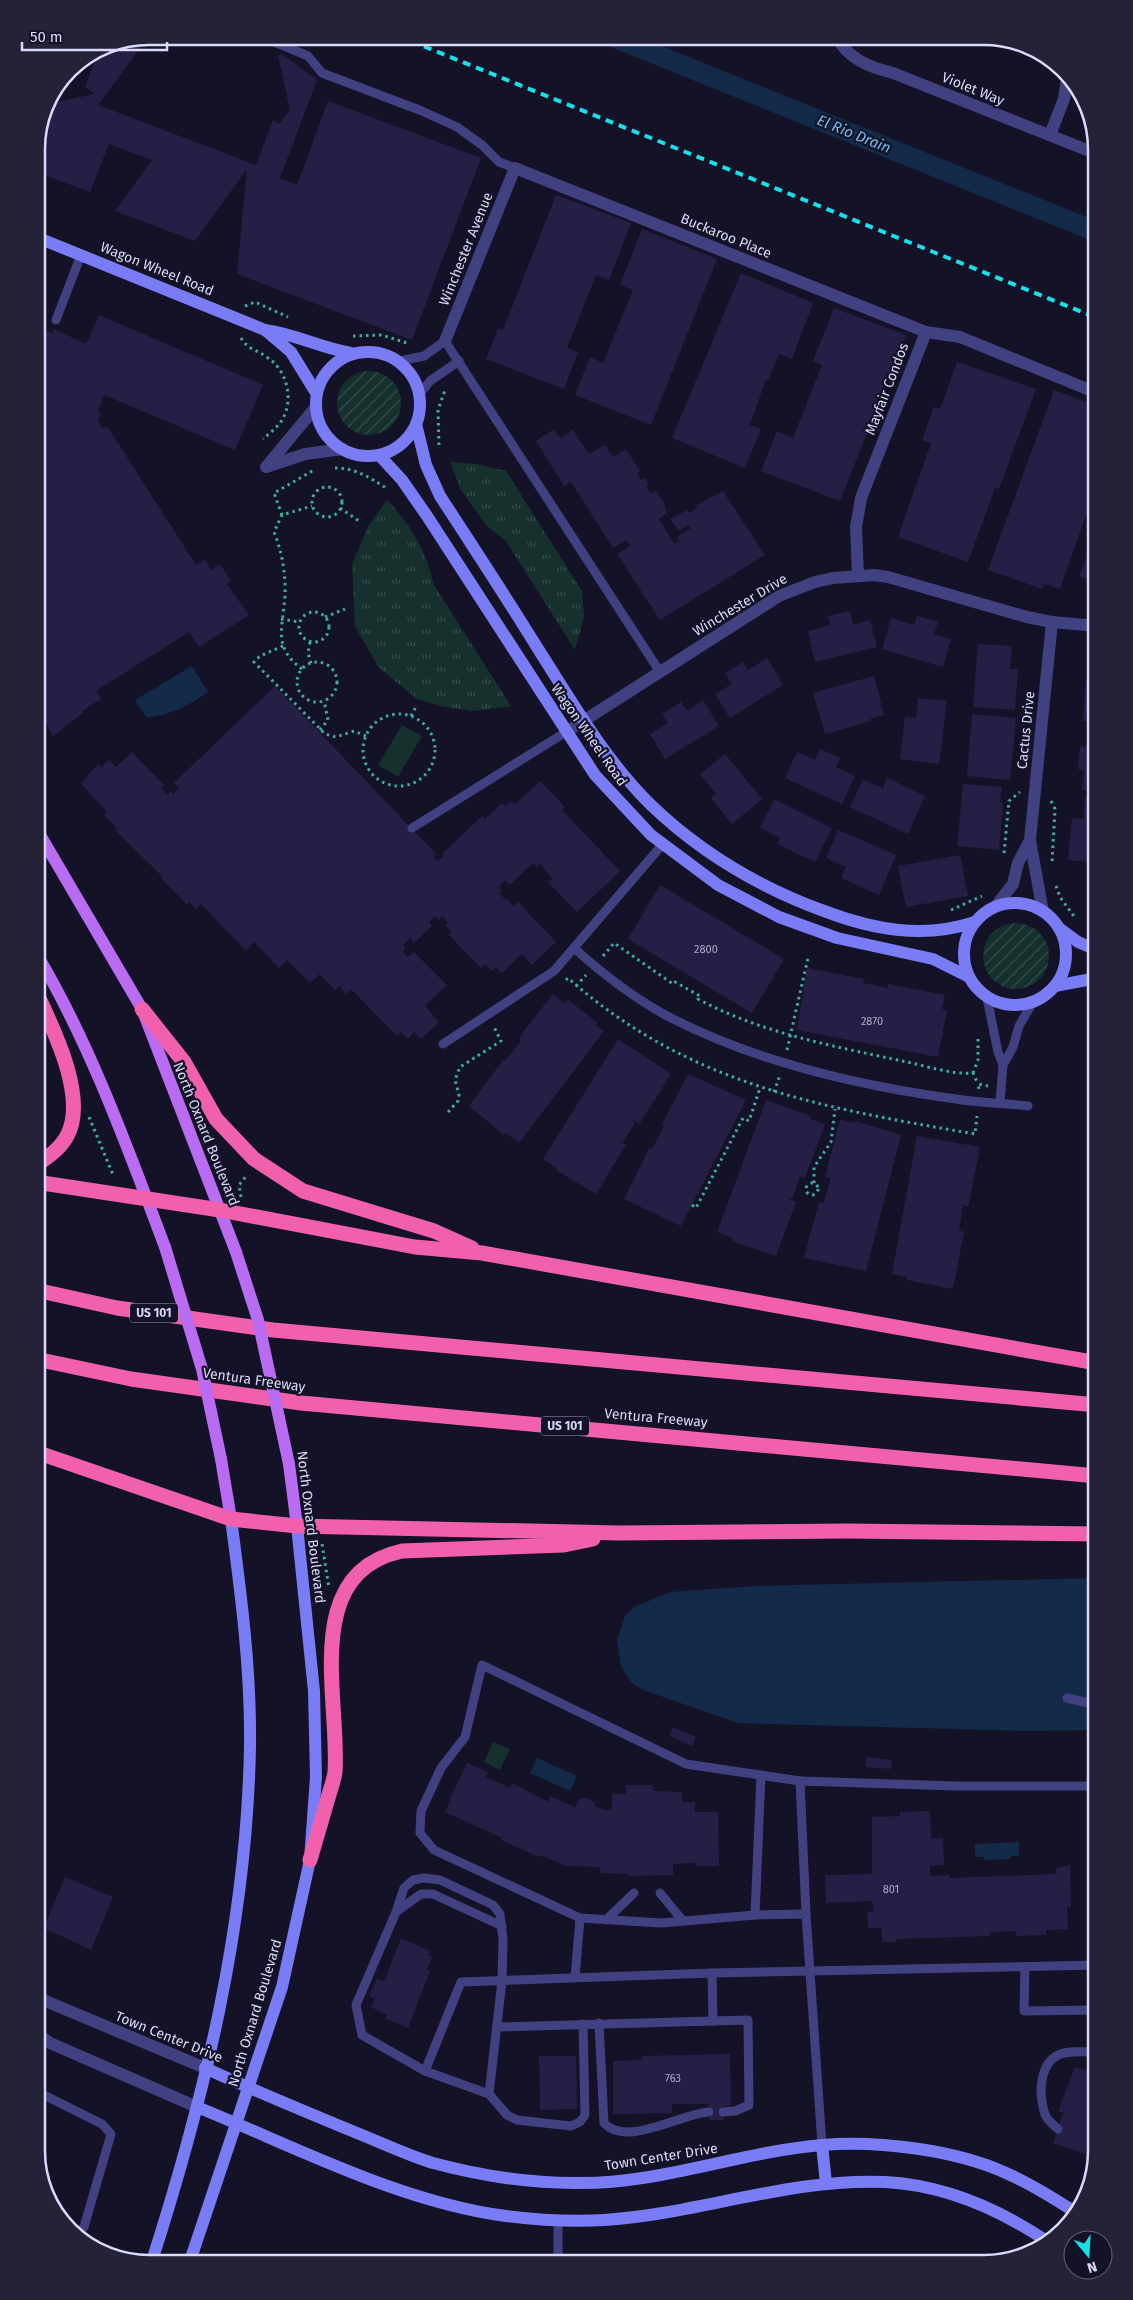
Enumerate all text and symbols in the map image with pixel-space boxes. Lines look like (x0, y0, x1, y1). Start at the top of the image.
scale bar (22, 20, 168, 52)
text: 50 m (30, 28, 63, 46)
street label: Violet Way (939, 69, 1007, 109)
water label: El Rio Drain (814, 111, 894, 157)
street label: Winchester Avenue (435, 190, 497, 308)
street label: Buckaroo Place (678, 210, 774, 262)
street label: Wagon Wheel Road (98, 238, 216, 300)
street label: Mayfair Condos (862, 340, 913, 437)
street label: Winchester Drive (690, 570, 790, 640)
street label: Wagon Wheel Road (547, 681, 631, 789)
street label: Cactus Drive (1013, 690, 1039, 770)
house number: 2800 (694, 943, 718, 956)
house number: 2870 (861, 1015, 883, 1028)
street label: North Oxnard Boulevard (169, 1060, 243, 1208)
road number: US 101 (130, 1304, 178, 1322)
street label: Ventura Freeway (202, 1364, 307, 1396)
street label: Ventura Freeway (604, 1405, 708, 1431)
road number: US 101 (541, 1416, 589, 1435)
street label: North Oxnard Boulevard (293, 1450, 329, 1604)
house number: 801 (883, 1883, 899, 1896)
street label: North Oxnard Boulevard (224, 1937, 286, 2089)
street label: Town Center Drive (113, 2008, 225, 2066)
house number: 763 (665, 2072, 681, 2085)
street label: Town Center Drive (603, 2140, 719, 2174)
north arrow (1063, 2230, 1113, 2280)
text: N (1085, 2257, 1099, 2276)

